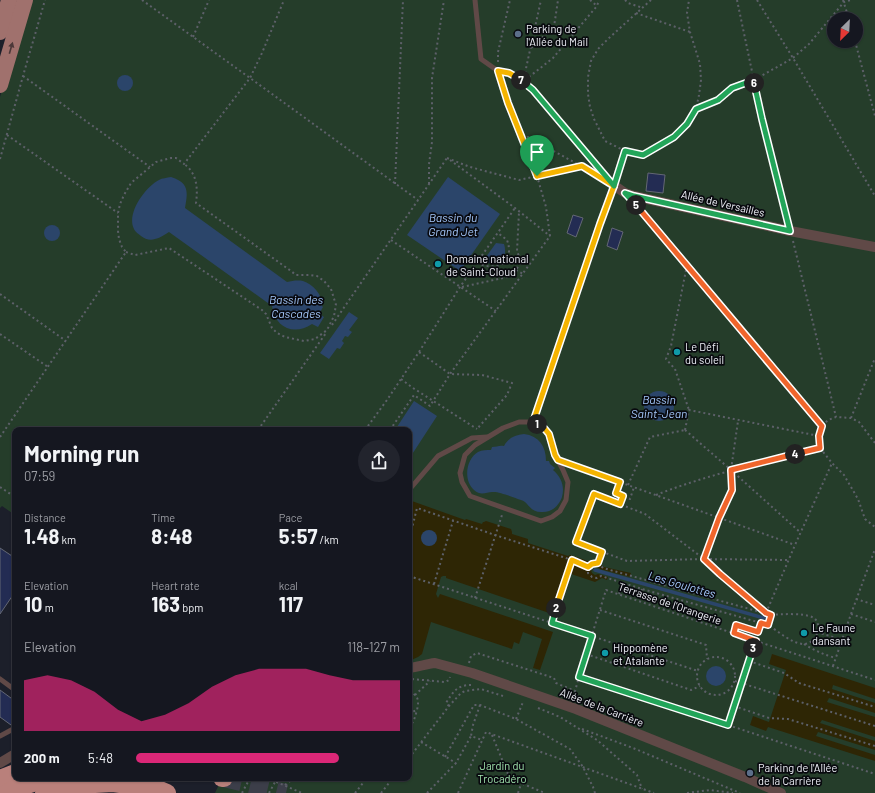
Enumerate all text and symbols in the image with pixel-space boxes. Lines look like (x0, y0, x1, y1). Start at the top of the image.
north arrow (827, 12, 863, 48)
map controls (827, 12, 863, 48)
place label: Parking de l'Allée du Mail (526, 22, 588, 48)
marker: Parking de l'Allée du Mail (513, 29, 523, 39)
one-way arrow (8, 42, 14, 54)
pin: 7 (511, 70, 531, 90)
text: 7 (518, 73, 524, 86)
pin: 6 (744, 73, 764, 93)
text: 6 (751, 76, 757, 89)
pin (520, 135, 554, 176)
icon: arrive (526, 141, 548, 163)
street label: Allée de Versailles (680, 187, 766, 219)
pin: 5 (626, 195, 646, 215)
text: 5 (633, 198, 639, 211)
water label: Bassin du Grand Jet (428, 210, 479, 238)
place label: Domaine national de Saint-Cloud (446, 252, 529, 278)
marker: Domaine national de Saint-Cloud (433, 259, 443, 269)
water label: Bassin des Cascades (269, 292, 323, 320)
place label: Le Défi du soleil (685, 340, 724, 366)
marker: Le Défi du soleil (672, 347, 682, 357)
water label: Bassin Saint-Jean (631, 392, 687, 420)
pin: 1 (527, 414, 547, 434)
text: 1 (535, 417, 539, 430)
text: Morning run (24, 440, 139, 466)
button: share (358, 440, 400, 482)
pin: 4 (785, 444, 805, 464)
text: 4 (792, 447, 798, 460)
text: 07:59 (24, 468, 55, 484)
text: Distance (24, 511, 66, 524)
text: Time (151, 511, 175, 524)
text: Pace (279, 511, 302, 524)
text: 1.48 (24, 524, 59, 548)
text: 8:48 (151, 524, 192, 548)
text: 5:57 (279, 524, 317, 548)
text: km (59, 533, 76, 546)
text: /km (317, 533, 339, 546)
water label: Les Goulottes (647, 568, 718, 600)
text: Elevation (24, 579, 68, 592)
text: Heart rate (151, 579, 200, 592)
text: kcal (279, 579, 298, 592)
street label: Terrasse de l'Orangerie (617, 579, 723, 627)
text: 10 (24, 592, 42, 616)
text: 163 (151, 592, 180, 616)
text: 117 (279, 592, 303, 616)
pin: 2 (546, 598, 566, 618)
text: m (42, 601, 54, 614)
text: bpm (180, 601, 203, 614)
text: 2 (553, 601, 559, 614)
place label: Le Faune dansant (812, 621, 856, 647)
marker: Le Faune dansant (799, 628, 809, 638)
pin: 3 (743, 638, 763, 658)
text: Elevation (24, 639, 76, 655)
text: 118–127 m (347, 639, 400, 655)
place label: Hippomène et Atalante (613, 641, 668, 667)
text: 3 (750, 641, 756, 654)
marker: Hippomène et Atalante (600, 648, 610, 658)
street label: Allée de la Carrière (558, 685, 646, 729)
text: 200 m (24, 750, 60, 766)
text: 5:48 (88, 750, 113, 766)
park label: Jardin du Trocadéro (478, 759, 526, 785)
place label: Parking de l'Allée de la Carrière (758, 761, 837, 787)
marker: Parking de l'Allée de la Carrière (745, 768, 755, 778)

